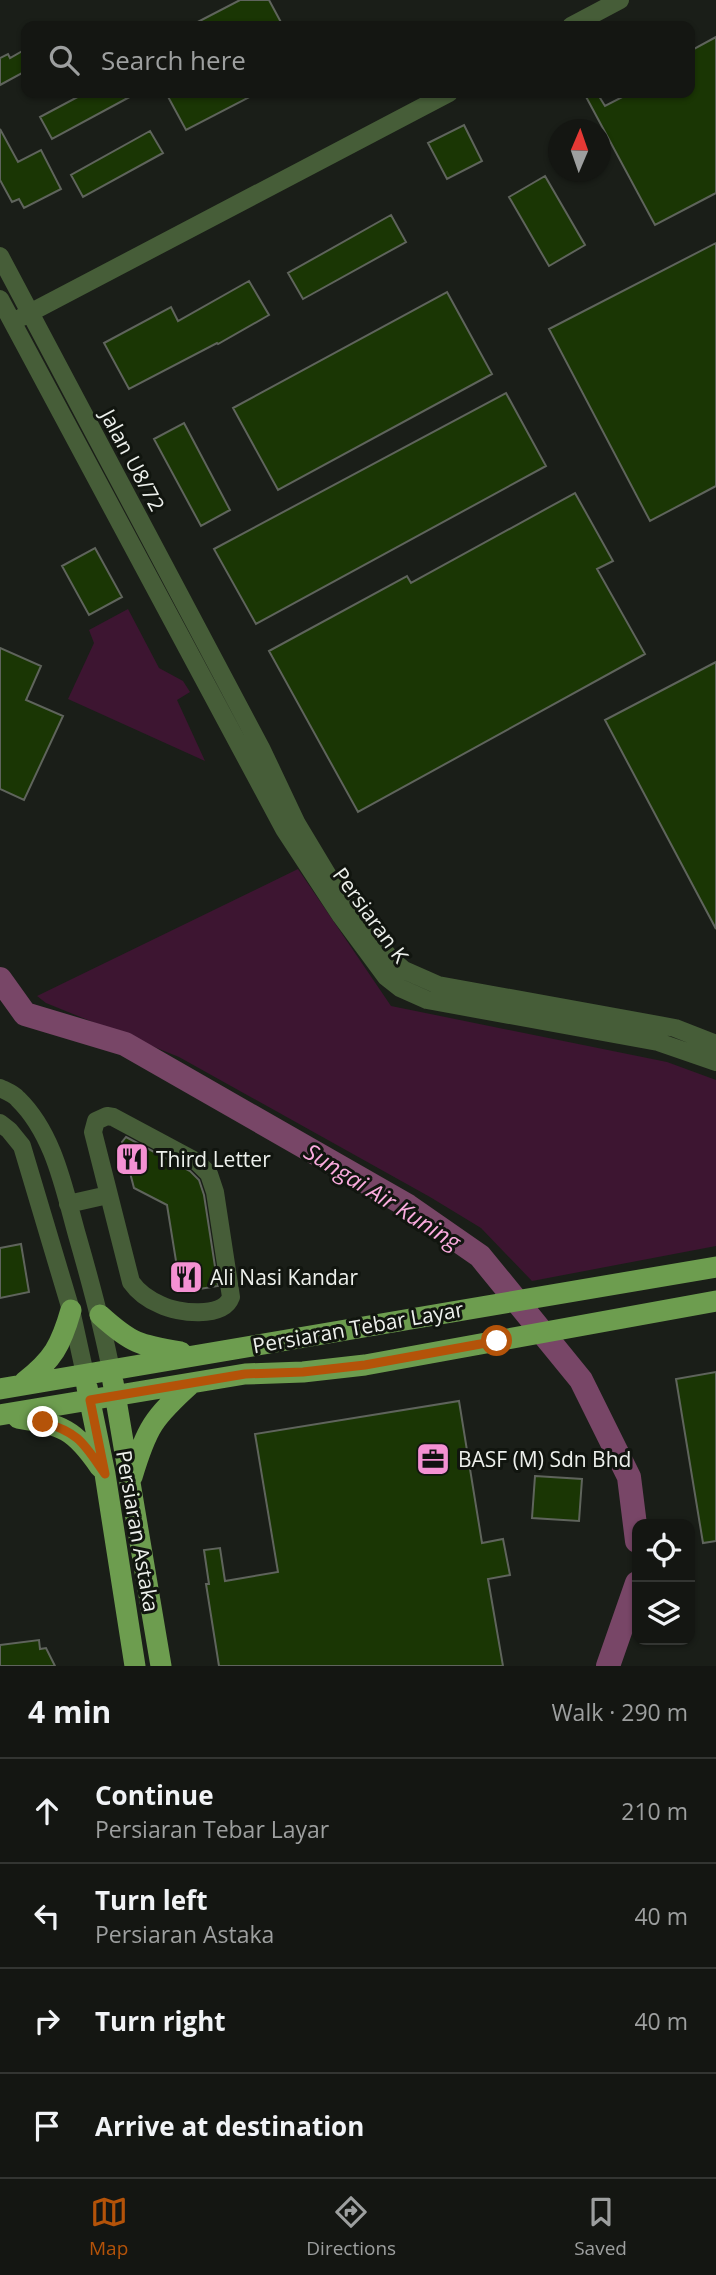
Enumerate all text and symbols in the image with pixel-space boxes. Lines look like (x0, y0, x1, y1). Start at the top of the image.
search box (21, 21, 695, 98)
icon: search (45, 41, 83, 79)
text: Search here (101, 42, 246, 78)
north arrow (548, 119, 611, 182)
street label: Jalan U8/72 (93, 402, 172, 516)
street label: Persiaran K (327, 862, 415, 968)
water label: Sungai Air Kuning (299, 1135, 468, 1258)
restaurant icon: Third Letter (113, 1140, 151, 1178)
place label: Third Letter (156, 1145, 271, 1173)
restaurant icon: Ali Nasi Kandar (167, 1258, 205, 1296)
place label: Ali Nasi Kandar (210, 1263, 359, 1291)
street label: Persiaran Tebar Layar (250, 1295, 466, 1359)
route start (481, 1325, 512, 1356)
route end (27, 1406, 58, 1437)
office icon: BASF (M) Sdn Bhd (414, 1440, 452, 1478)
place label: BASF (M) Sdn Bhd (458, 1445, 631, 1473)
street label: Persiaran Astaka (110, 1448, 166, 1614)
map controls (632, 1519, 695, 1645)
button: locate (632, 1519, 695, 1582)
button: layers (632, 1582, 695, 1645)
text: 4 min (28, 1691, 111, 1732)
text: Walk · 290 m (551, 1696, 688, 1728)
text: Continue (95, 1777, 214, 1813)
icon: ahead (28, 1792, 66, 1830)
text: 210 m (621, 1795, 688, 1827)
text: Persiaran Tebar Layar (95, 1813, 329, 1845)
text: Turn left (95, 1882, 207, 1918)
icon: left (28, 1897, 66, 1935)
text: 40 m (634, 1900, 688, 1932)
text: Persiaran Astaka (95, 1918, 274, 1950)
icon: right (28, 2002, 66, 2040)
text: Turn right (95, 2003, 226, 2039)
text: 40 m (634, 2005, 688, 2037)
icon: arrive (28, 2107, 66, 2145)
text: Arrive at destination (95, 2108, 364, 2144)
tab: Map (89, 2193, 128, 2261)
tab: Directions (306, 2193, 396, 2261)
tab: Saved (574, 2193, 627, 2261)

